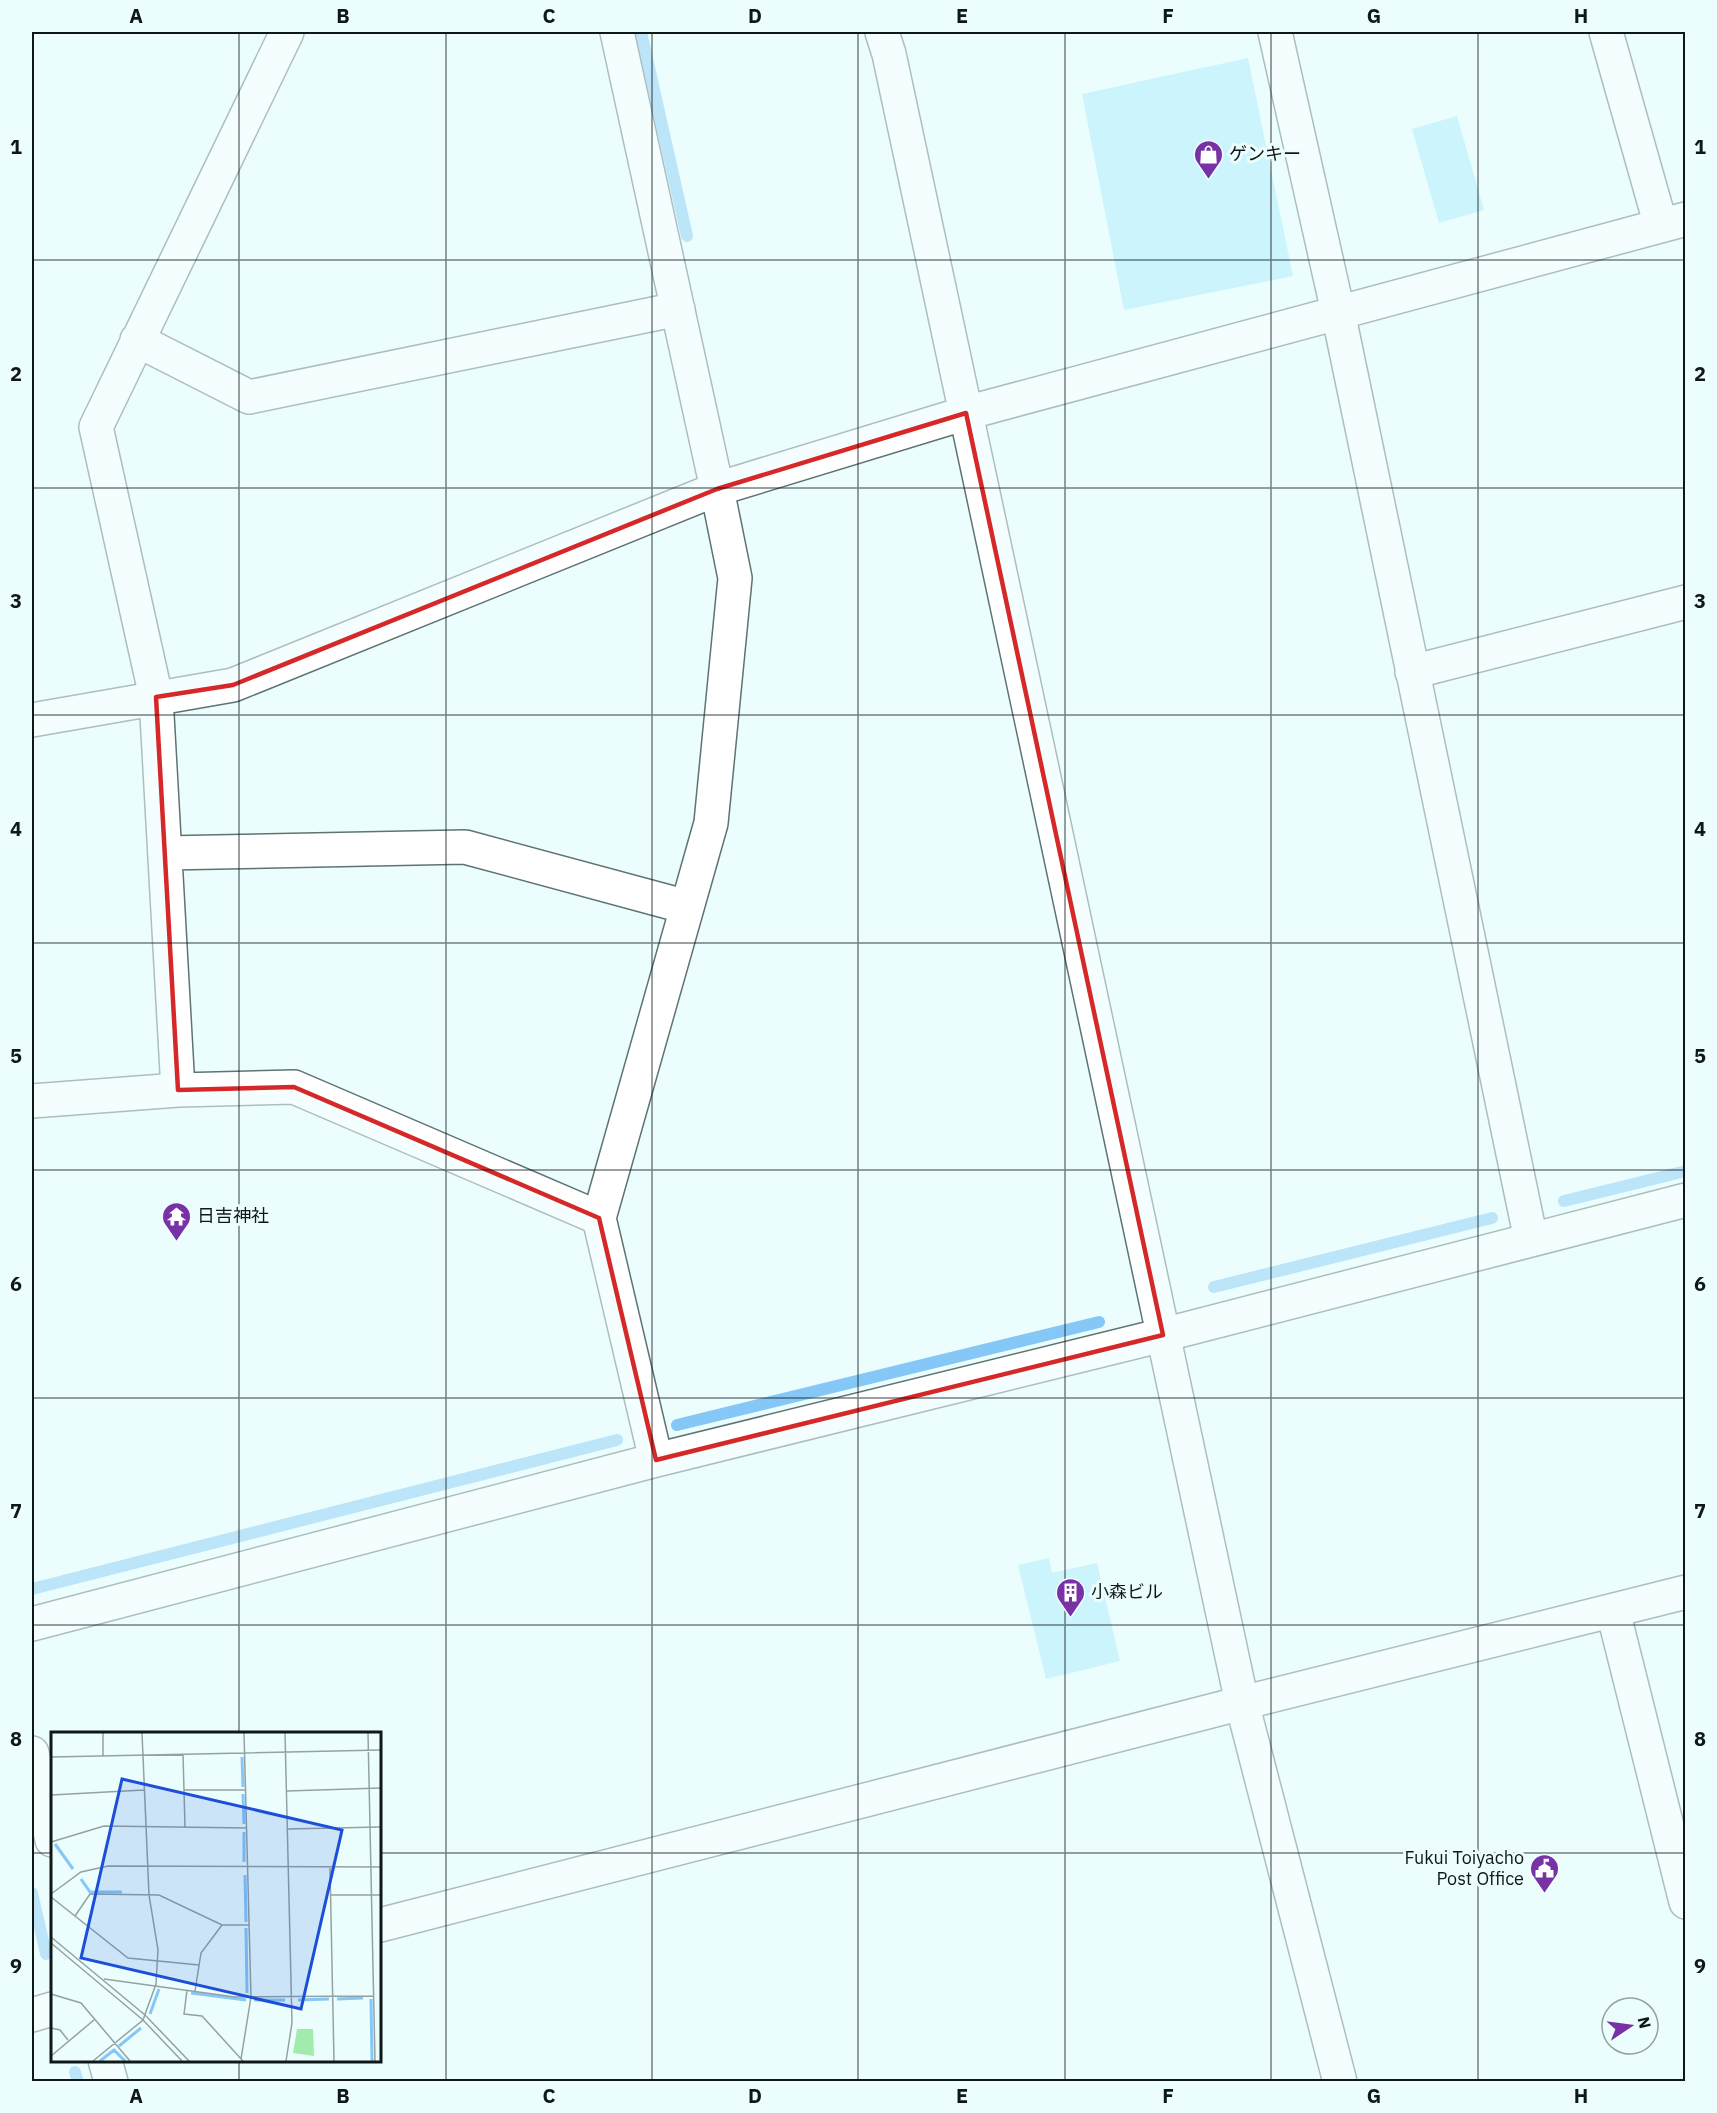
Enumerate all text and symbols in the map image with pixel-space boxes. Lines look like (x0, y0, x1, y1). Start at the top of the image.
text: A (129, 2, 143, 29)
text: B (336, 2, 350, 29)
text: C (542, 2, 556, 29)
text: D (748, 2, 762, 29)
text: E (956, 2, 968, 29)
text: F (1162, 2, 1174, 29)
text: G (1367, 2, 1381, 29)
text: H (1574, 2, 1588, 29)
text: 1 (10, 133, 22, 160)
text: 1 (1694, 133, 1706, 160)
shop icon: ゲンキー (1192, 138, 1224, 180)
place label: ゲンキー (1229, 142, 1301, 165)
text: 2 (10, 360, 22, 387)
text: 2 (1694, 360, 1706, 387)
text: 3 (10, 587, 22, 614)
text: 3 (1694, 587, 1706, 614)
text: 4 (10, 815, 22, 842)
text: 4 (1694, 815, 1706, 842)
text: 5 (10, 1042, 22, 1069)
text: 5 (1694, 1042, 1706, 1069)
temple icon: 日吉神社 (160, 1200, 192, 1242)
place label: 日吉神社 (197, 1204, 269, 1227)
text: 6 (10, 1270, 22, 1297)
text: 6 (1694, 1270, 1706, 1297)
text: 7 (10, 1497, 22, 1524)
text: 7 (1694, 1497, 1706, 1524)
building icon: 小森ビル (1054, 1576, 1086, 1618)
place label: 小森ビル (1091, 1580, 1163, 1603)
text: 8 (10, 1725, 22, 1752)
text: 8 (1694, 1725, 1706, 1752)
inset map (51, 1732, 381, 2062)
place label: Fukui Toiyacho Post Office (1404, 1846, 1524, 1890)
public building icon: Fukui Toiyacho Post Office (1529, 1852, 1561, 1894)
text: 9 (10, 1952, 22, 1979)
text: 9 (1694, 1952, 1706, 1979)
north arrow (1600, 1996, 1660, 2056)
text: N (1634, 2015, 1656, 2031)
text: A (129, 2082, 143, 2109)
text: B (336, 2082, 350, 2109)
text: C (542, 2082, 556, 2109)
text: D (748, 2082, 762, 2109)
text: E (956, 2082, 968, 2109)
text: F (1162, 2082, 1174, 2109)
text: G (1367, 2082, 1381, 2109)
text: H (1574, 2082, 1588, 2109)

